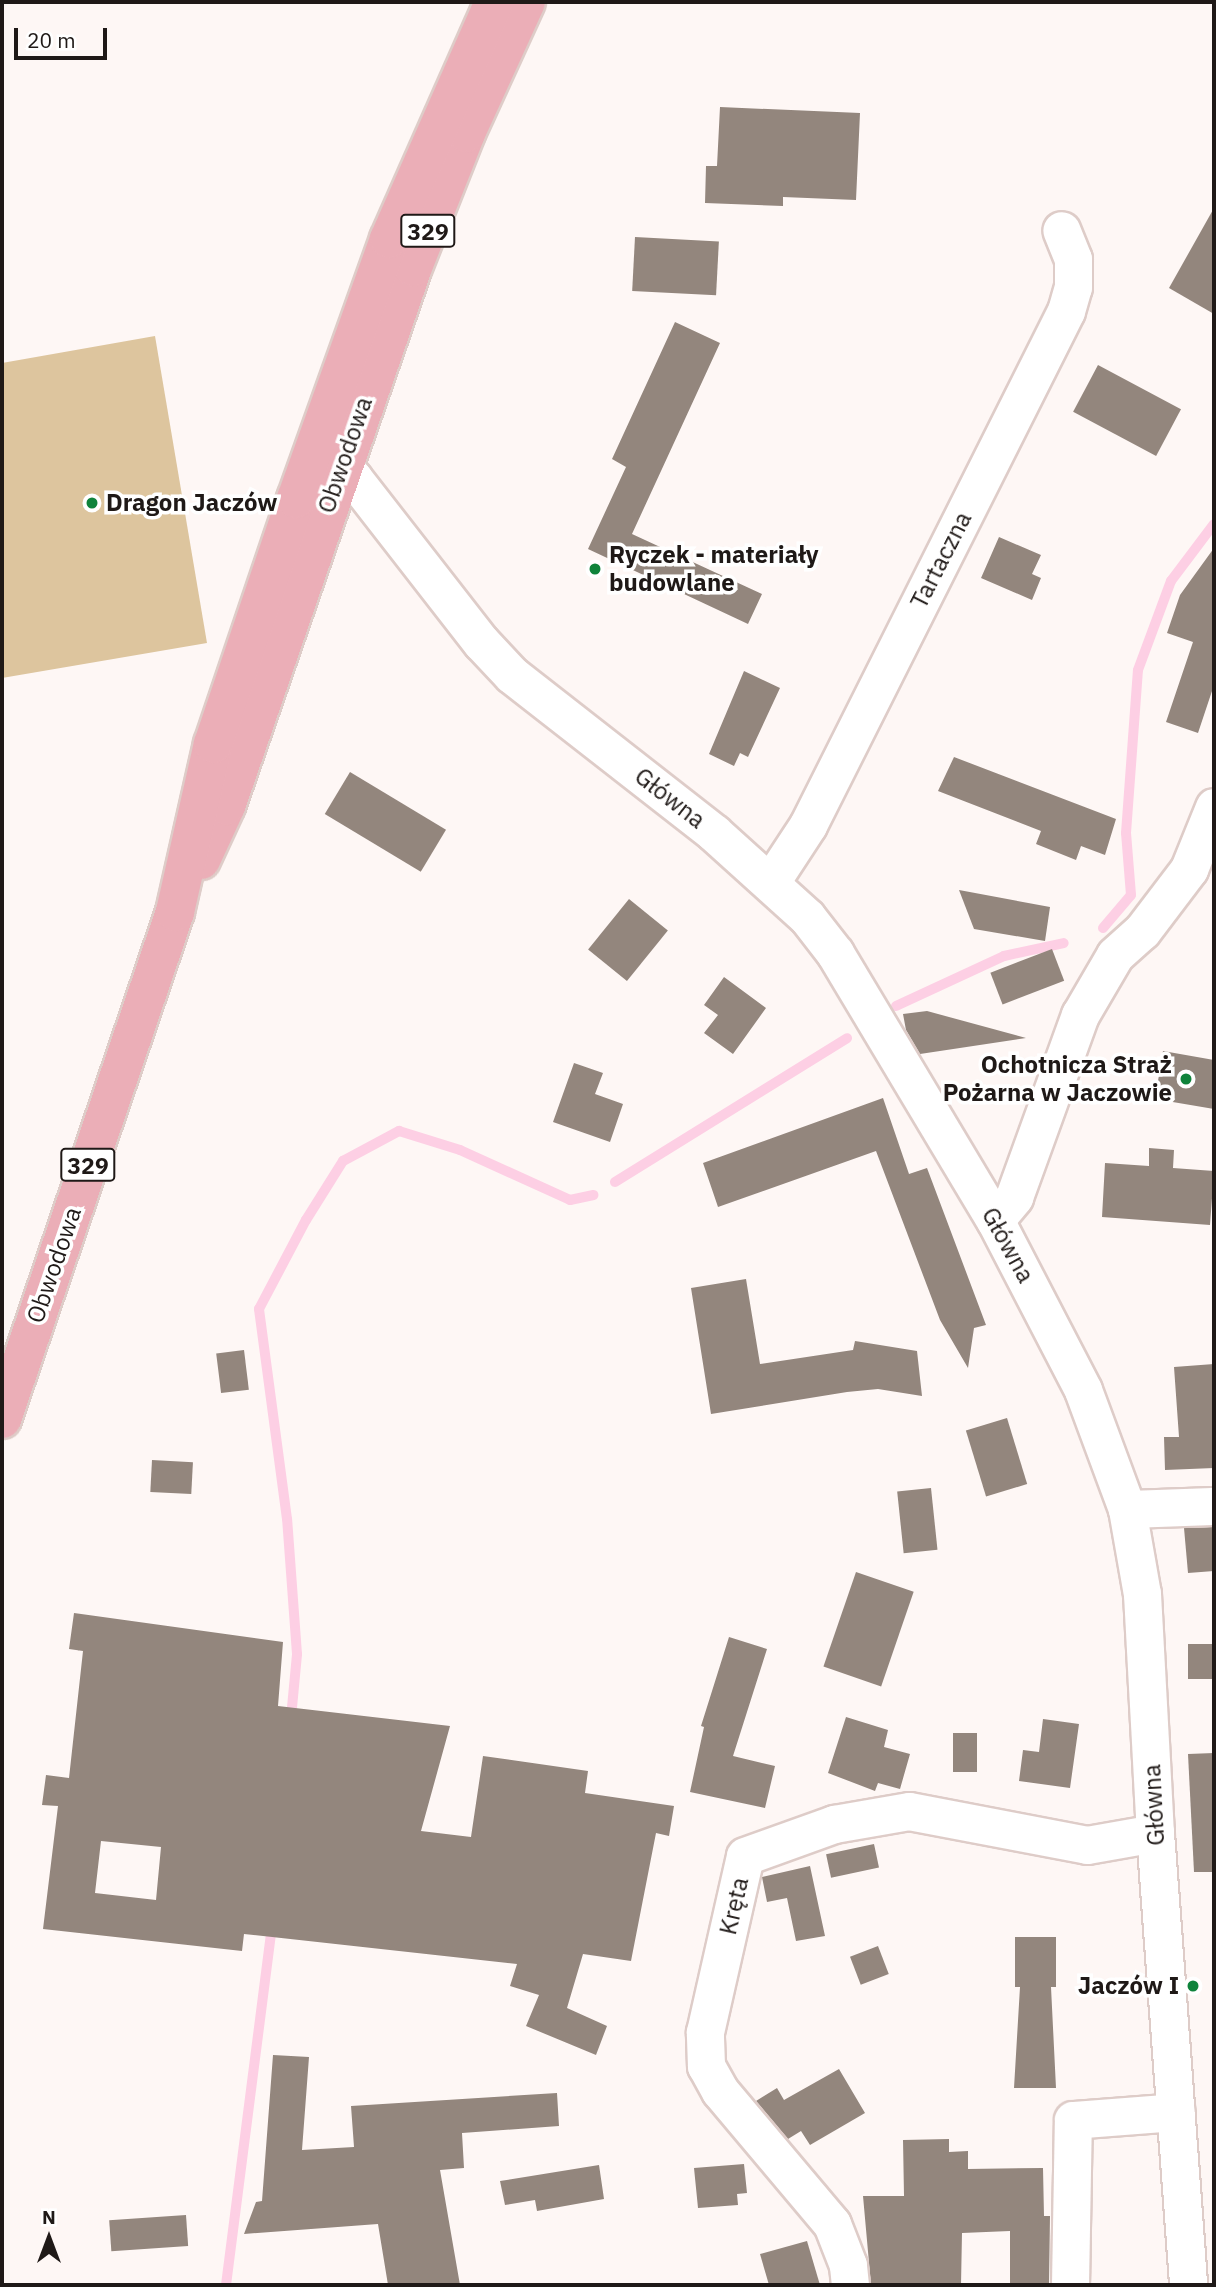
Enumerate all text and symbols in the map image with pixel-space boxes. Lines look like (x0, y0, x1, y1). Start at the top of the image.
scale bar (18, 14, 110, 58)
text: 20 m (27, 26, 76, 54)
road number: 329 (400, 212, 456, 250)
street label: Obwodowa (312, 393, 378, 517)
place label: Dragon Jaczów (106, 489, 277, 517)
marker: Dragon Jaczów (84, 495, 100, 511)
street label: Tartaczna (904, 507, 978, 613)
place label: Ryczek - materiały budowlane (609, 541, 819, 597)
marker: Ryczek - materiały budowlane (587, 561, 603, 577)
street label: Główna (629, 762, 711, 834)
place label: Ochotnicza Straż Pożarna w Jaczowie (943, 1051, 1172, 1107)
marker: Ochotnicza Straż Pożarna w Jaczowie (1178, 1071, 1194, 1087)
road number: 329 (60, 1146, 116, 1184)
street label: Główna (976, 1202, 1040, 1288)
street label: Obwodowa (21, 1203, 87, 1327)
street label: Główna (1137, 1764, 1171, 1846)
street label: Kręta (713, 1874, 755, 1938)
place label: Jaczów I (1078, 1972, 1179, 2000)
marker: Jaczów I (1185, 1978, 1201, 1994)
north arrow (14, 2203, 84, 2273)
text: N (42, 2205, 56, 2229)

